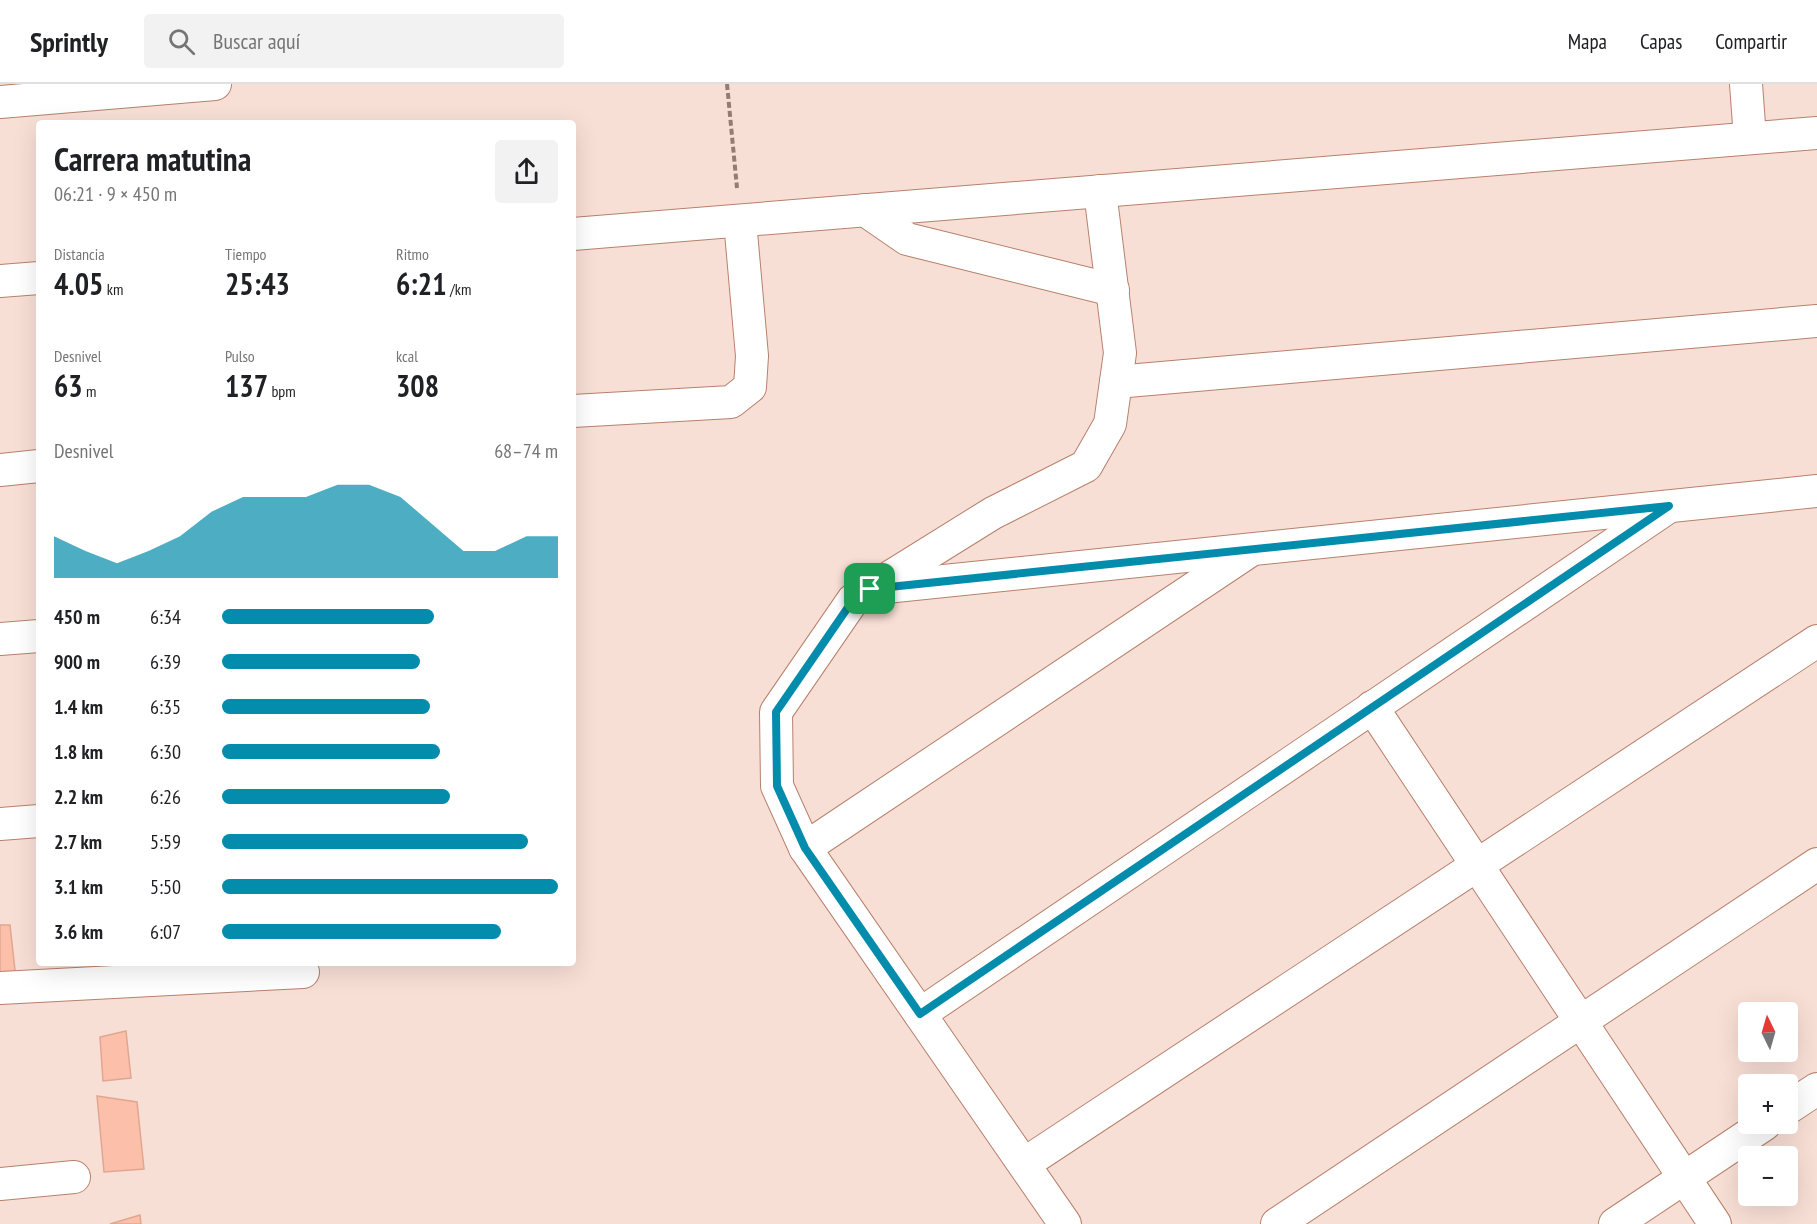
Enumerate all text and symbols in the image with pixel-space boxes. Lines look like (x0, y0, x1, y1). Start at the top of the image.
search box (144, 14, 564, 68)
text: Sprintly (30, 23, 108, 60)
icon: search (165, 25, 198, 58)
text: Buscar aquí (213, 27, 300, 55)
text: Mapa (1568, 28, 1607, 55)
text: Capas (1640, 28, 1682, 55)
text: Compartir (1715, 28, 1787, 55)
text: Carrera matutina (54, 137, 251, 180)
button: share (495, 140, 558, 203)
text: 06:21 · 9 × 450 m (54, 181, 177, 207)
text: Distancia (54, 244, 105, 264)
text: Tiempo (225, 244, 267, 264)
text: Ritmo (396, 244, 429, 264)
text: 4.05 (54, 264, 103, 303)
text: 25:43 (225, 264, 290, 303)
text: 6:21 (396, 264, 447, 303)
text: km (103, 279, 123, 299)
text: /km (447, 279, 471, 299)
text: Desnivel (54, 346, 101, 366)
text: Pulso (225, 346, 255, 366)
text: kcal (396, 346, 418, 366)
text: 63 (54, 366, 83, 405)
text: 137 (225, 366, 268, 405)
text: 308 (396, 366, 439, 405)
text: m (83, 381, 97, 401)
text: bpm (268, 381, 296, 401)
text: Desnivel (54, 438, 113, 464)
text: 68–74 m (494, 438, 558, 464)
pin (844, 563, 895, 614)
icon: arrive (853, 572, 886, 605)
text: 450 m (54, 604, 100, 630)
text: 6:34 (150, 604, 181, 630)
text: 900 m (54, 649, 100, 675)
text: 6:39 (150, 649, 181, 675)
text: 1.4 km (54, 694, 103, 720)
text: 6:35 (150, 694, 181, 720)
text: 1.8 km (54, 739, 103, 765)
text: 6:30 (150, 739, 181, 765)
text: 2.2 km (54, 784, 103, 810)
text: 6:26 (150, 784, 181, 810)
text: 2.7 km (54, 829, 102, 855)
text: 5:59 (150, 829, 181, 855)
text: 3.1 km (54, 874, 103, 900)
text: 5:50 (150, 874, 181, 900)
text: 3.6 km (54, 919, 103, 945)
text: 6:07 (150, 919, 181, 945)
north arrow (1738, 1002, 1798, 1062)
map controls (1738, 1002, 1798, 1206)
button: + (1738, 1074, 1798, 1134)
button: − (1738, 1146, 1798, 1206)

